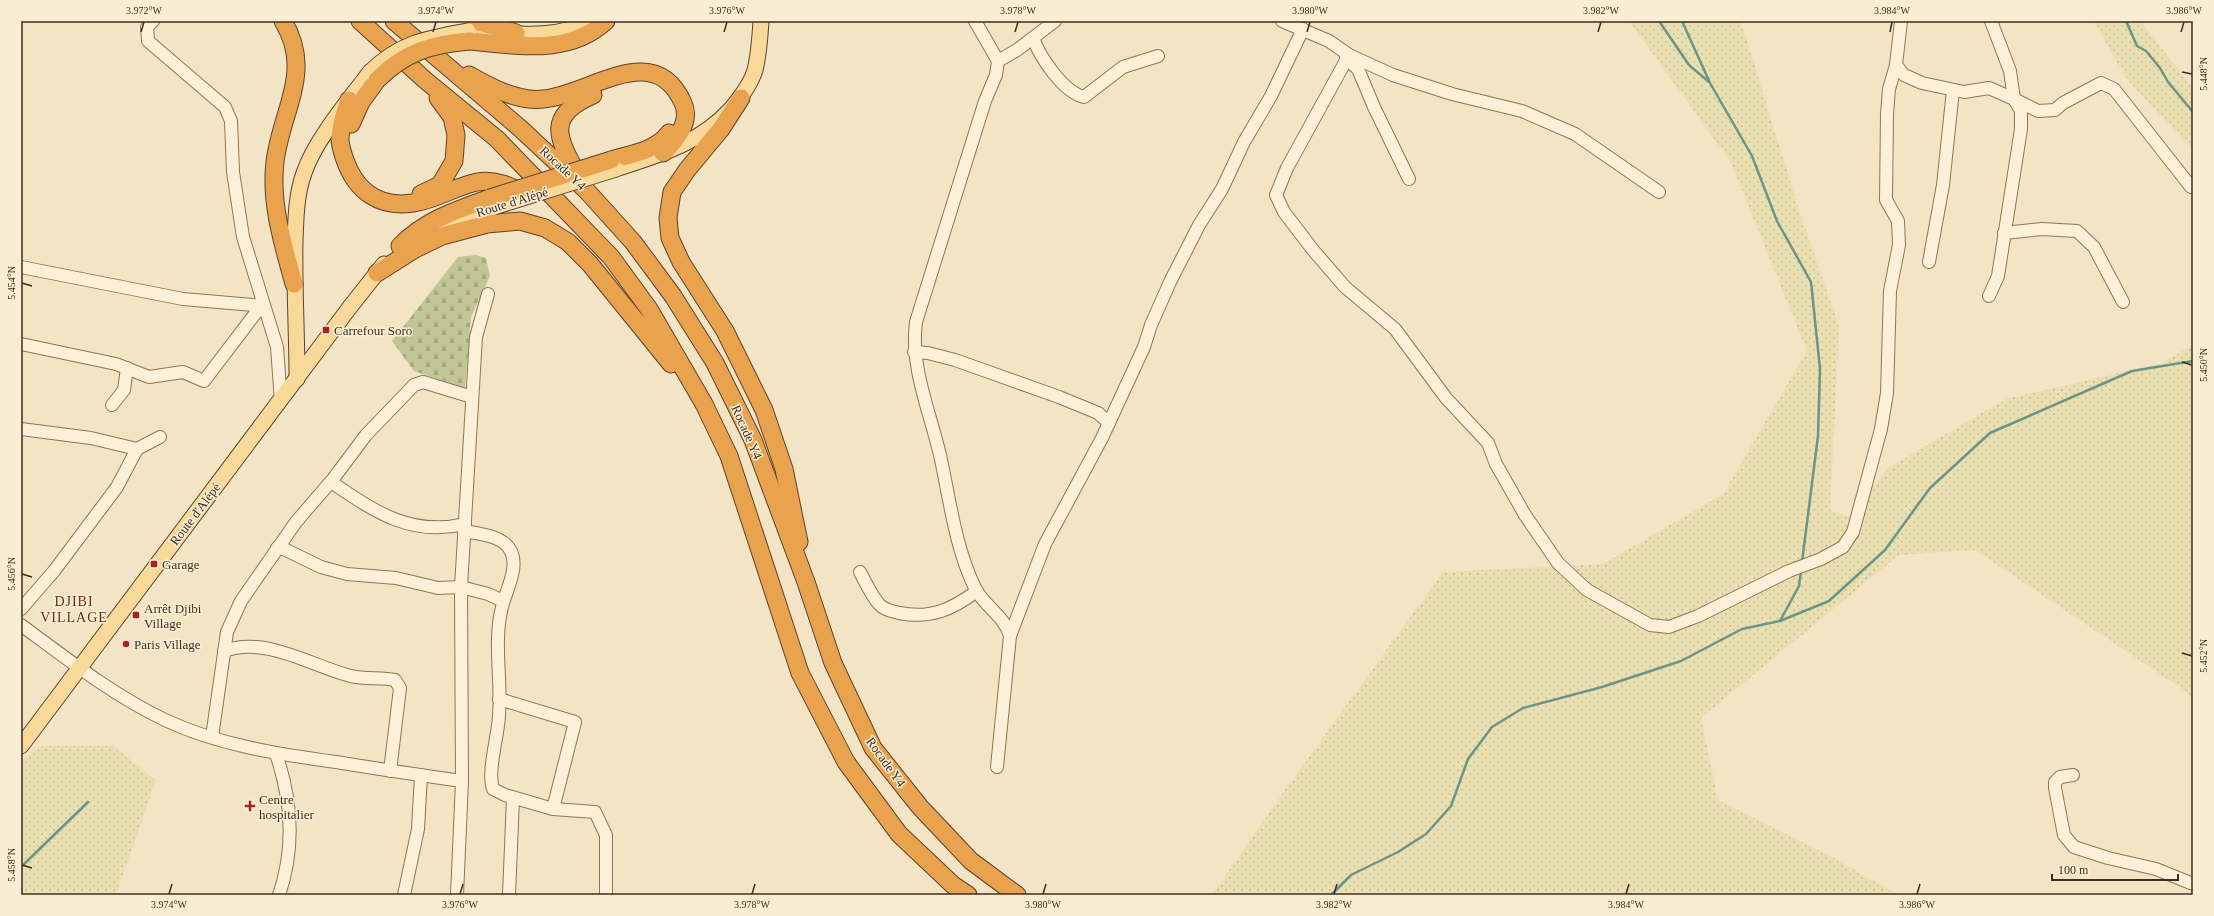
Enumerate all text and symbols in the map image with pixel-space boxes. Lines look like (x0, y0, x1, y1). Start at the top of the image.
text: 3.972°W (126, 5, 163, 16)
text: 3.974°W (418, 5, 455, 16)
text: 3.976°W (709, 5, 746, 16)
text: 3.978°W (1000, 5, 1037, 16)
text: 3.980°W (1292, 5, 1329, 16)
text: 3.982°W (1583, 5, 1620, 16)
text: 3.984°W (1874, 5, 1911, 16)
text: 3.986°W (2166, 5, 2203, 16)
text: 5.448°N (2198, 57, 2209, 91)
street label: Rocade Y4 (537, 143, 590, 193)
street label: Route d'Alépé (474, 184, 550, 220)
text: 5.454°N (6, 266, 17, 300)
place label: Carrefour Soro (334, 323, 412, 338)
marker: Carrefour Soro (321, 325, 331, 335)
text: 5.450°N (2198, 348, 2209, 382)
street label: Rocade Y4 (728, 403, 766, 462)
street label: Route d'Alépé (167, 480, 223, 548)
text: 5.456°N (6, 557, 17, 591)
place label: Garage (162, 557, 200, 572)
marker: Garage (149, 559, 159, 569)
district label: DJIBI VILLAGE (40, 594, 108, 625)
place label: Arrêt Djibi Village (144, 601, 202, 631)
marker: Arrêt Djibi Village (131, 610, 141, 620)
place label: Paris Village (134, 637, 201, 652)
marker: Paris Village (121, 639, 131, 649)
text: 5.452°N (2198, 639, 2209, 673)
street label: Rocade Y4 (863, 734, 909, 790)
place label: Centre hospitalier (259, 792, 315, 822)
marker: Centre hospitalier (244, 800, 256, 812)
text: 5.458°N (6, 848, 17, 882)
scale bar (2052, 856, 2178, 882)
text: 100 m (2058, 863, 2089, 877)
text: 3.974°W (151, 899, 188, 910)
text: 3.976°W (442, 899, 479, 910)
text: 3.978°W (734, 899, 771, 910)
text: 3.980°W (1025, 899, 1062, 910)
text: 3.982°W (1316, 899, 1353, 910)
text: 3.984°W (1608, 899, 1645, 910)
text: 3.986°W (1899, 899, 1936, 910)

